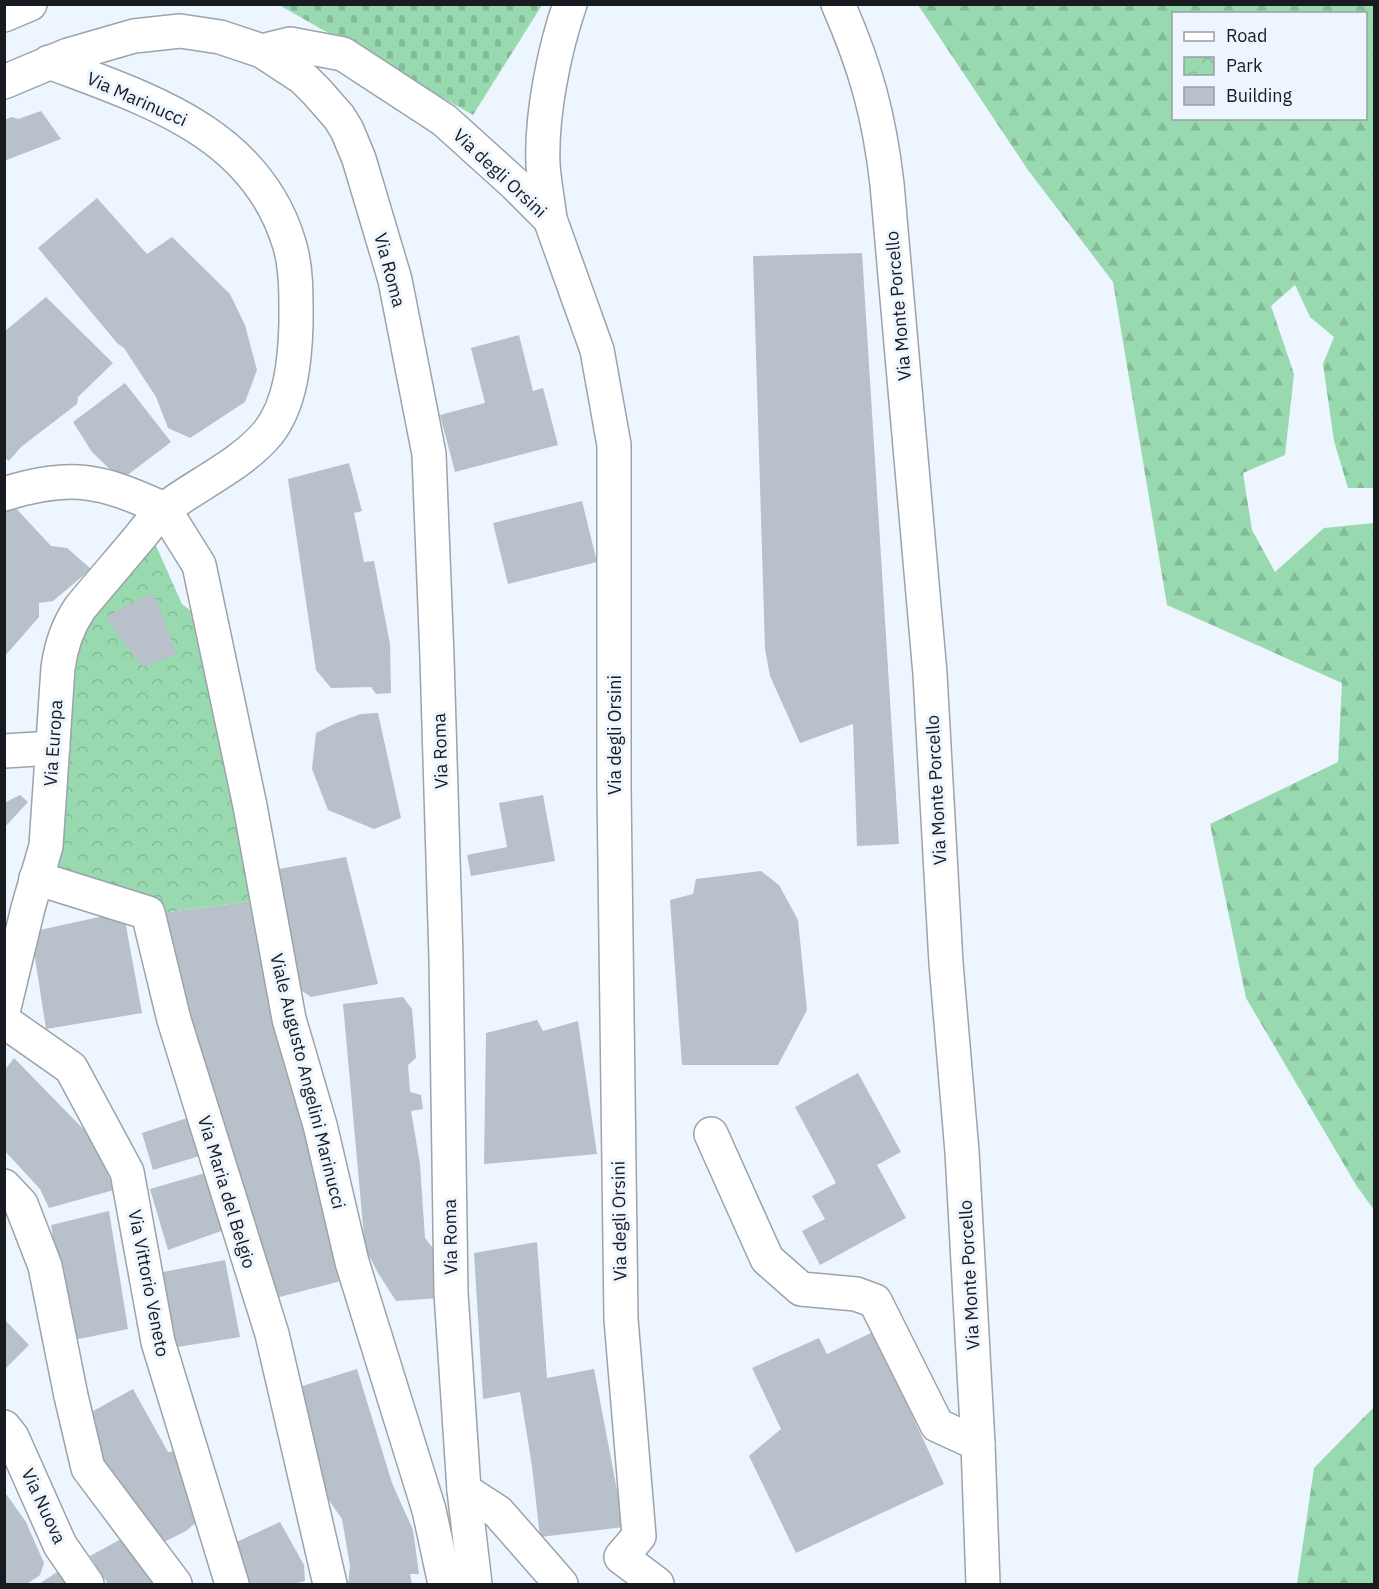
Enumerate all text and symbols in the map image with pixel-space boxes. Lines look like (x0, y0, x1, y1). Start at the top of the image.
legend (1172, 12, 1367, 120)
text: Road (1226, 24, 1267, 47)
text: Park (1226, 54, 1263, 77)
street label: Via Marinucci (83, 67, 191, 131)
text: Building (1226, 84, 1293, 107)
street label: Via degli Orsini (448, 124, 552, 222)
street label: Via Roma (369, 230, 411, 310)
street label: Via Monte Porcello (880, 230, 916, 382)
street label: Via degli Orsini (603, 675, 626, 795)
street label: Via Europa (39, 699, 68, 787)
street label: Via Roma (427, 712, 453, 789)
street label: Via Monte Porcello (921, 714, 951, 866)
street label: Viale Augusto Angelini Marinucci (265, 951, 351, 1211)
street label: Via Maria del Belgio (193, 1113, 261, 1271)
street label: Via degli Orsini (606, 1161, 632, 1281)
street label: Via Roma (438, 1198, 462, 1275)
street label: Via Monte Porcello (954, 1199, 984, 1351)
street label: Via Vittorio Veneto (123, 1207, 175, 1359)
street label: Via Nuova (17, 1465, 72, 1548)

